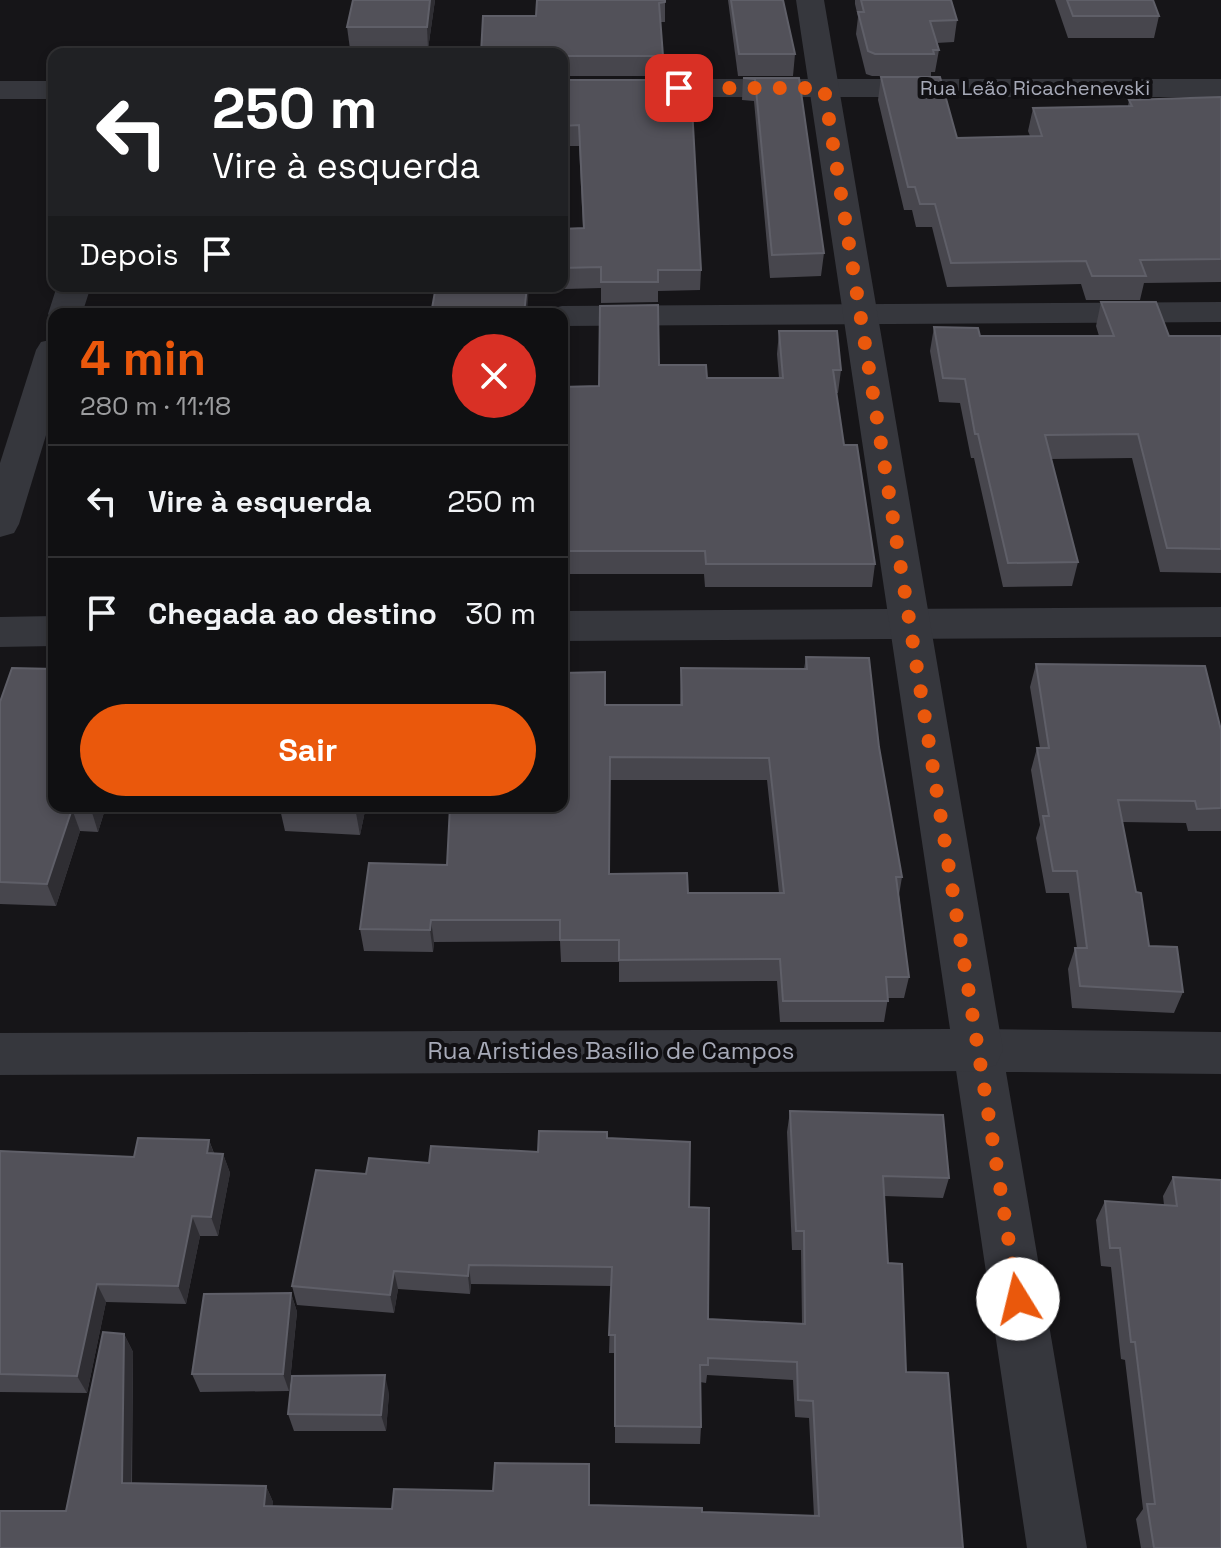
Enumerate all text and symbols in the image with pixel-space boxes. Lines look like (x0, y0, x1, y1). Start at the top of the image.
pin (645, 54, 713, 122)
icon: arrive (657, 66, 701, 110)
text: 250 m (212, 73, 377, 144)
street label: Rua Leão Ricachenevski (920, 75, 1150, 101)
icon: left (80, 80, 184, 184)
text: Vire à esquerda (212, 143, 480, 189)
icon: arrive (195, 232, 239, 276)
text: Depois (80, 235, 179, 274)
text: 4 min (80, 328, 206, 389)
button: close (452, 334, 536, 418)
text: 280 m · 11:18 (80, 389, 231, 423)
icon: left (80, 479, 124, 523)
text: Vire à esquerda (148, 482, 372, 521)
text: 250 m (447, 482, 536, 521)
icon: arrive (80, 591, 124, 635)
text: Chegada ao destino (148, 594, 437, 633)
text: 30 m (465, 594, 536, 633)
button: Sair (80, 704, 536, 796)
street label: Rua Aristides Basílio de Campos (428, 1035, 794, 1066)
position arrow (976, 1257, 1060, 1341)

